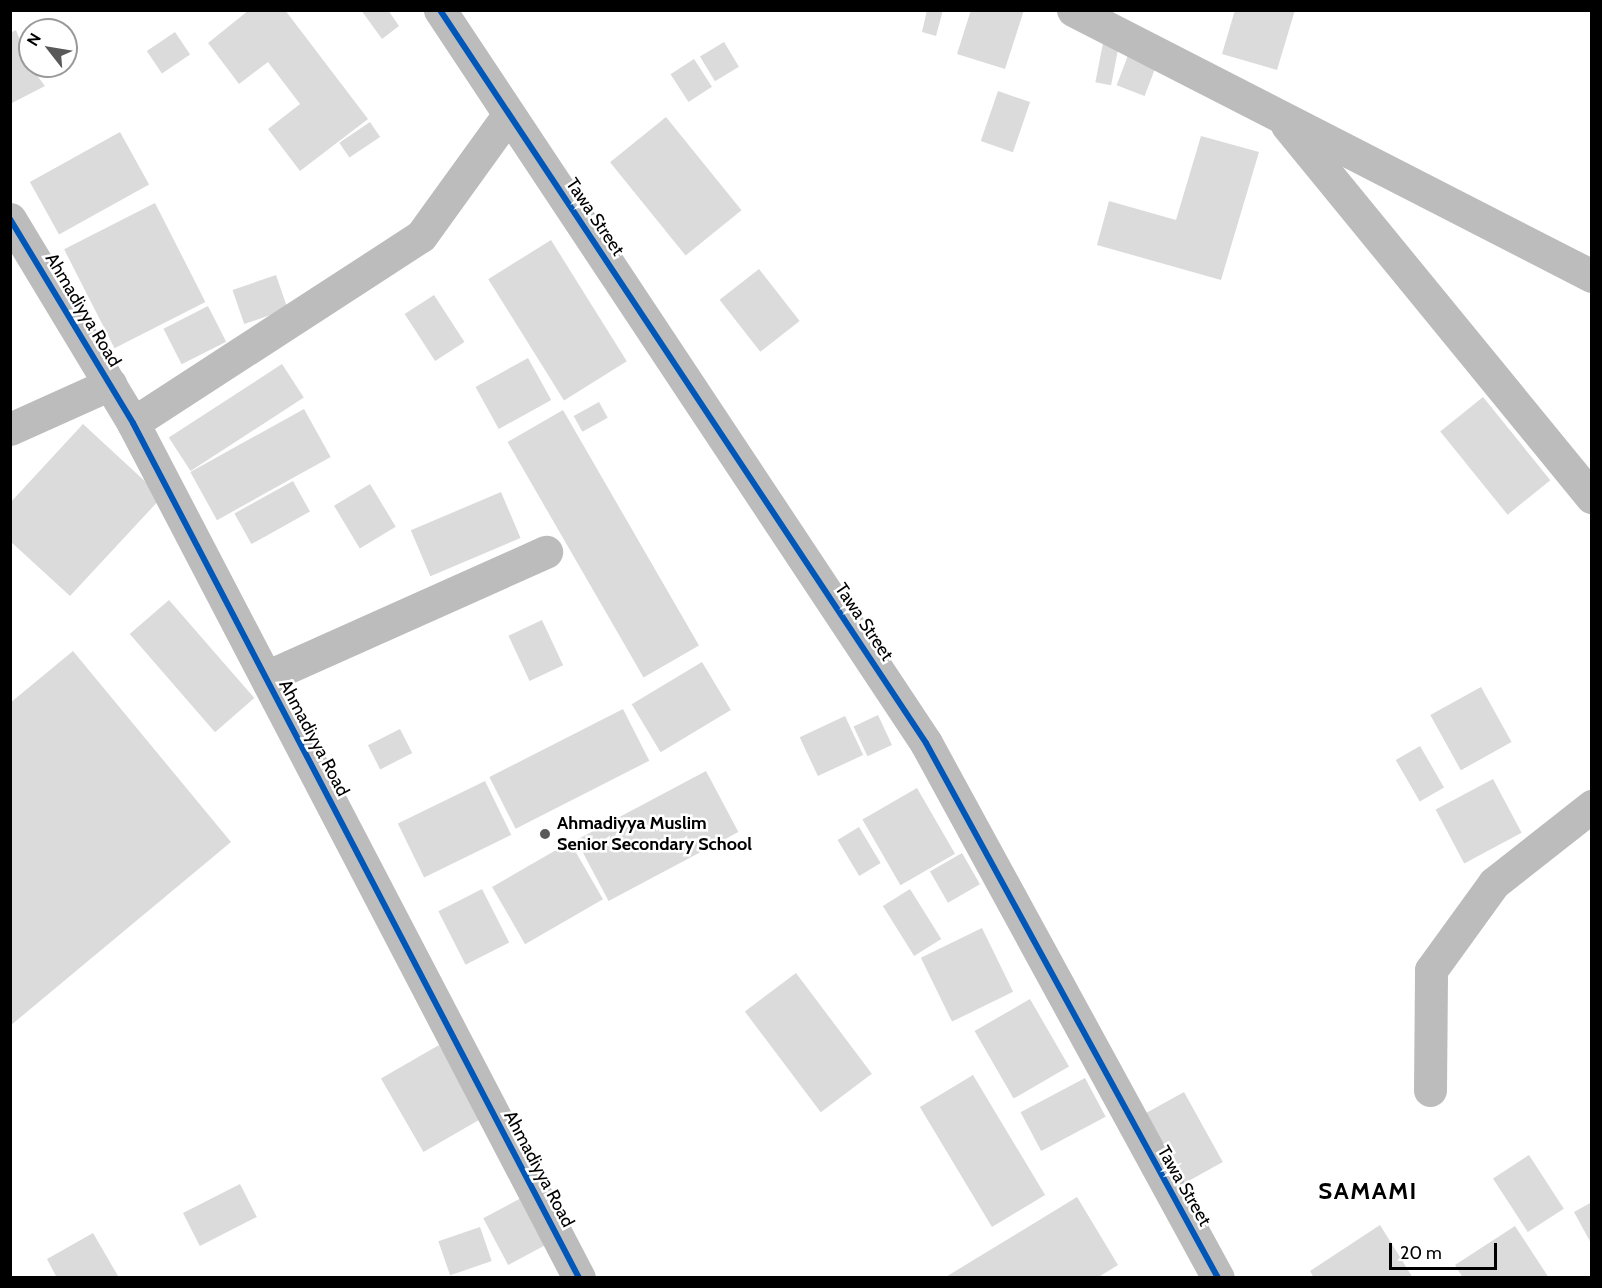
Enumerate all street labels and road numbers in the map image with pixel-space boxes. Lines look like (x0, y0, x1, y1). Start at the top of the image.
street label: Tawa Street (561, 174, 629, 260)
street label: Ahmadiyya Road (41, 249, 125, 371)
street label: Tawa Street (830, 579, 898, 665)
street label: Ahmadiyya Road (274, 676, 354, 800)
street label: Ahmadiyya Road (499, 1107, 579, 1231)
street label: Tawa Street (1152, 1142, 1216, 1230)

